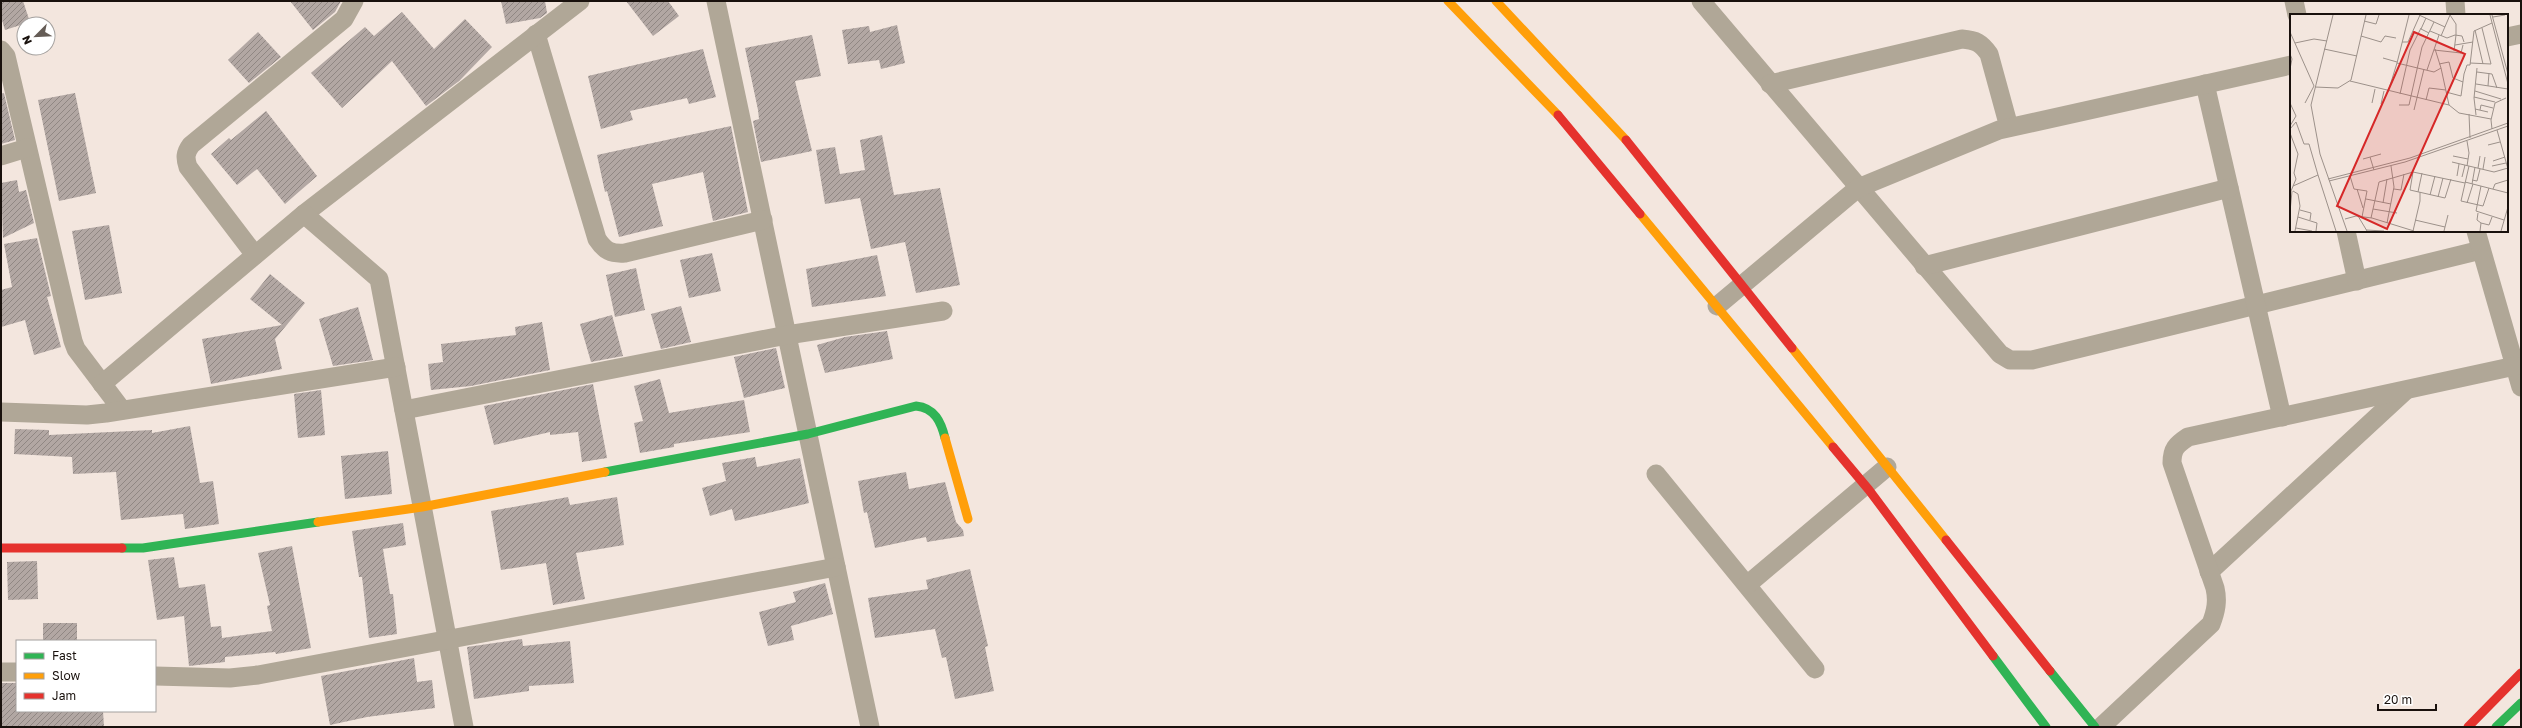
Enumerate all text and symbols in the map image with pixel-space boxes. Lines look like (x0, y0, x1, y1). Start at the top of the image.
inset map (2290, 14, 2508, 232)
north arrow (16, 16, 56, 56)
text: N (19, 34, 34, 47)
legend (16, 640, 156, 712)
text: Fast (52, 648, 77, 663)
text: Slow (52, 668, 80, 683)
scale bar (2378, 686, 2436, 712)
text: Jam (52, 688, 76, 703)
text: 20 m (2384, 692, 2412, 707)

